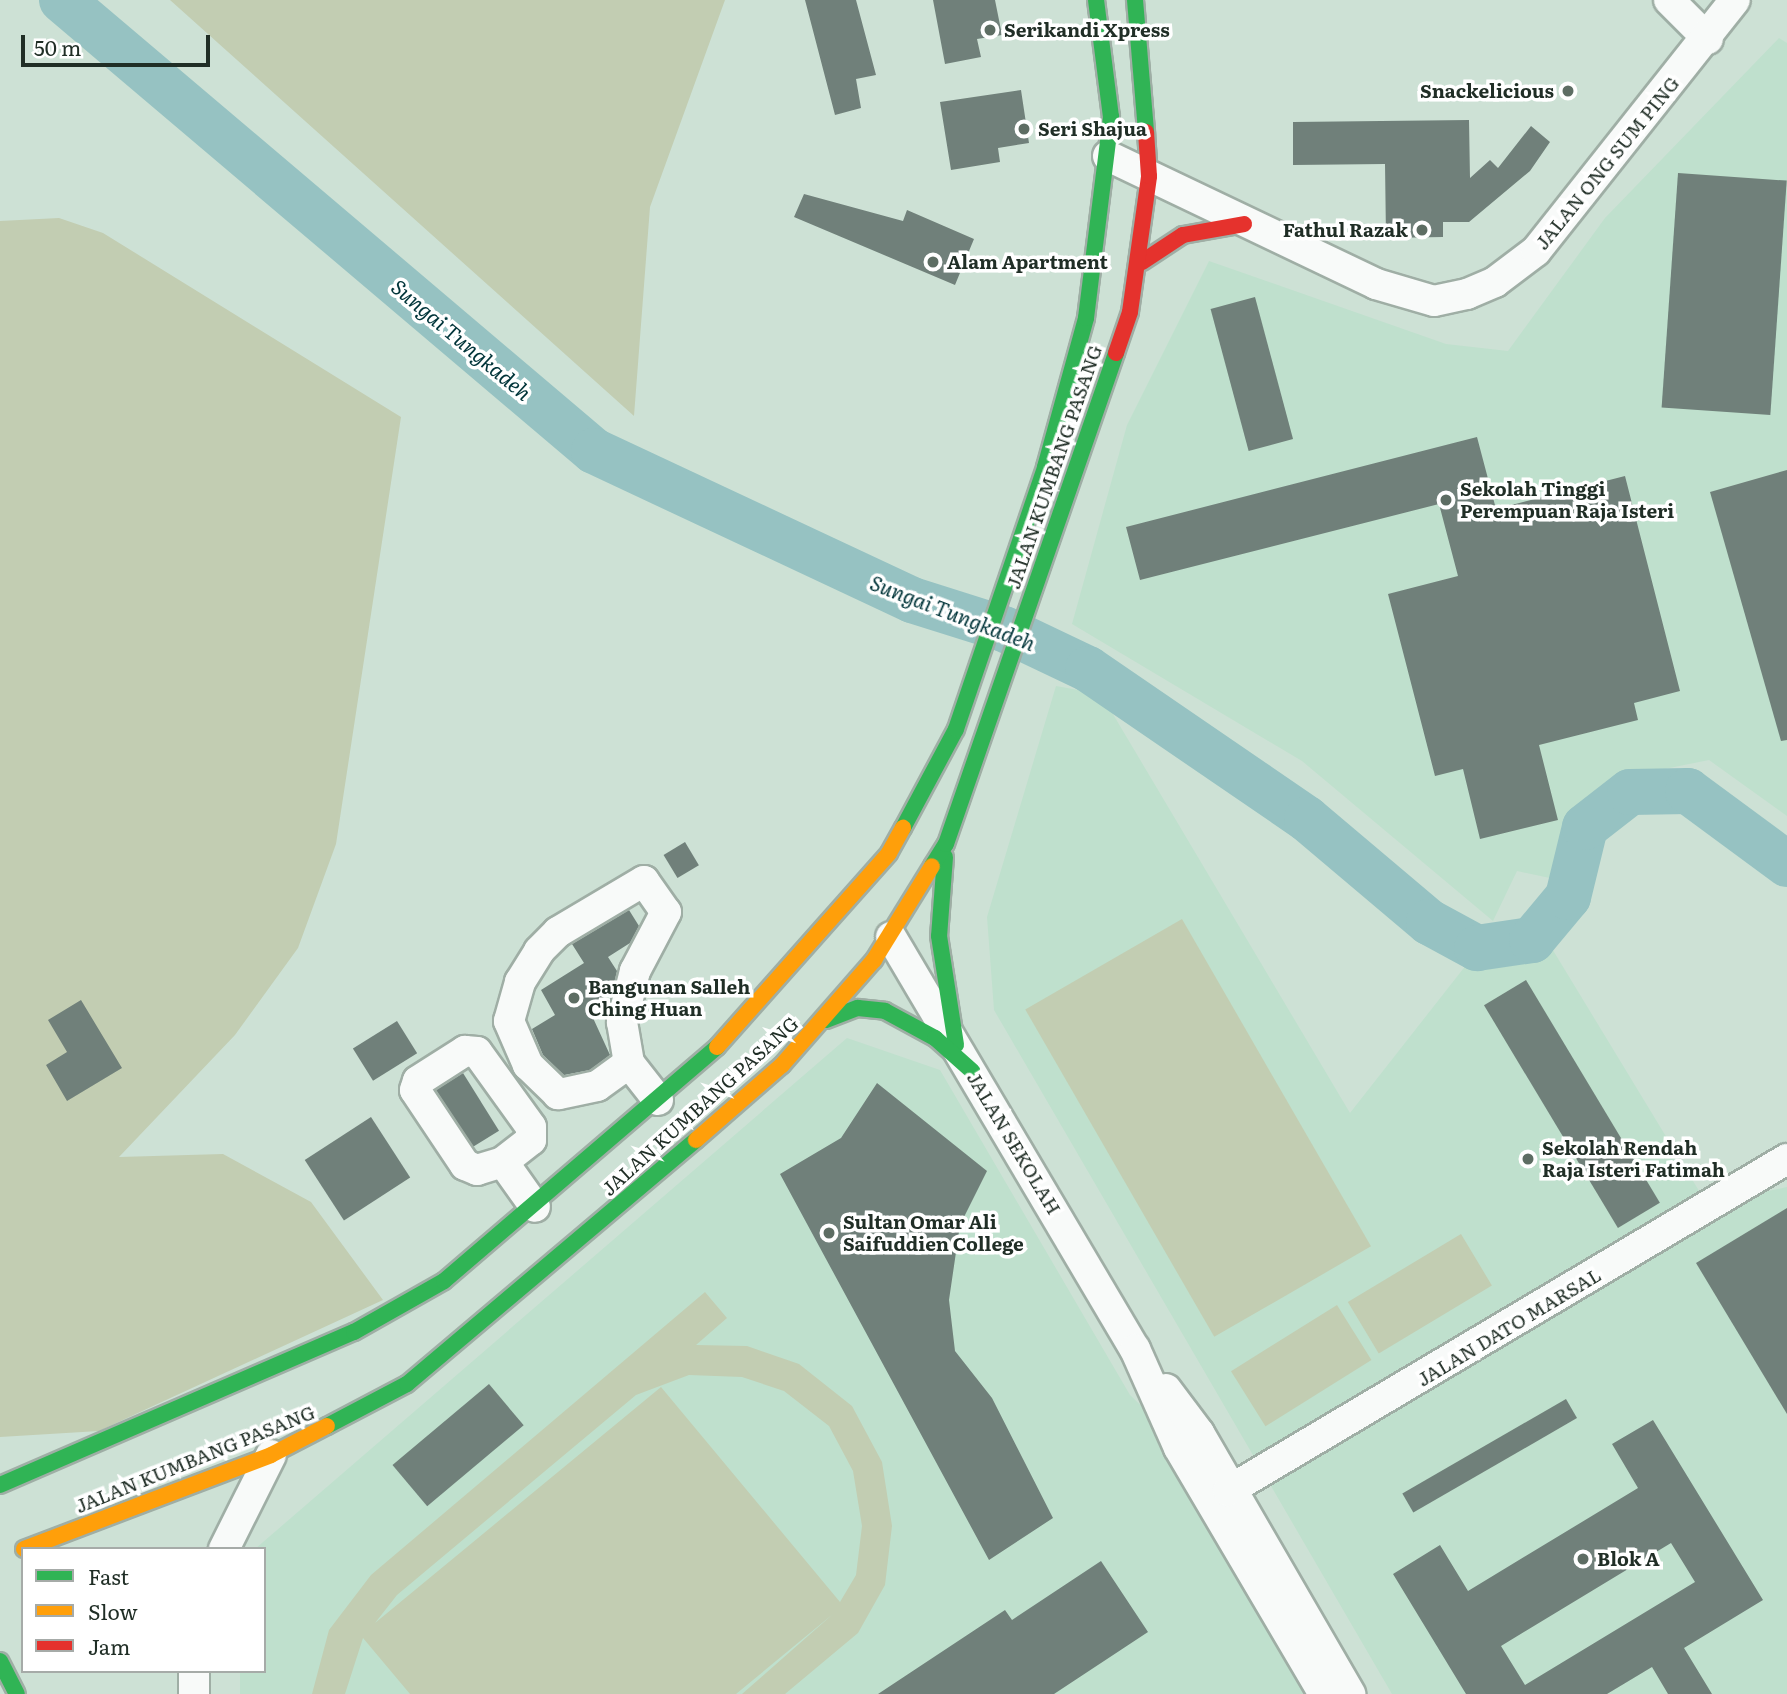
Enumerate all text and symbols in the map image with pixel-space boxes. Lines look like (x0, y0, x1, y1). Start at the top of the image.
place label: Serikandi Xpress (1004, 19, 1170, 41)
scale bar (24, 21, 214, 65)
marker: Serikandi Xpress (982, 22, 998, 38)
text: 50 m (34, 31, 81, 62)
street label: JALAN ONG SUM PING (1530, 72, 1684, 254)
place label: Snackelicious (1420, 80, 1554, 102)
marker: Snackelicious (1560, 83, 1576, 99)
place label: Seri Shajua (1038, 118, 1147, 140)
marker: Seri Shajua (1016, 121, 1032, 137)
place label: Fathul Razak (1283, 219, 1408, 241)
marker: Fathul Razak (1414, 222, 1430, 238)
place label: Alam Apartment (947, 251, 1108, 273)
marker: Alam Apartment (925, 254, 941, 270)
water label: Sungai Tungkadeh (387, 273, 537, 405)
street label: JALAN KUMBANG PASANG (1002, 342, 1106, 592)
place label: Sekolah Tinggi Perempuan Raja Isteri (1460, 478, 1674, 522)
marker: Sekolah Tinggi Perempuan Raja Isteri (1438, 492, 1454, 508)
water label: Sungai Tungkadeh (867, 569, 1039, 655)
place label: Bangunan Salleh Ching Huan (588, 976, 750, 1020)
marker: Bangunan Salleh Ching Huan (566, 990, 582, 1006)
street label: JALAN KUMBANG PASANG (597, 1012, 803, 1200)
street label: JALAN SEKOLAH (962, 1068, 1066, 1218)
place label: Sekolah Rendah Raja Isteri Fatimah (1542, 1137, 1725, 1181)
marker: Sekolah Rendah Raja Isteri Fatimah (1520, 1151, 1536, 1167)
place label: Sultan Omar Ali Saifuddien College (843, 1211, 1024, 1255)
marker: Sultan Omar Ali Saifuddien College (821, 1225, 837, 1241)
street label: JALAN DATO MARSAL (1413, 1263, 1605, 1391)
street label: JALAN KUMBANG PASANG (72, 1400, 318, 1518)
legend (21, 1547, 266, 1673)
place label: Blok A (1597, 1548, 1660, 1570)
marker: Blok A (1575, 1551, 1591, 1567)
text: Fast (88, 1560, 129, 1591)
text: Slow (88, 1595, 138, 1626)
text: Jam (88, 1630, 130, 1661)

